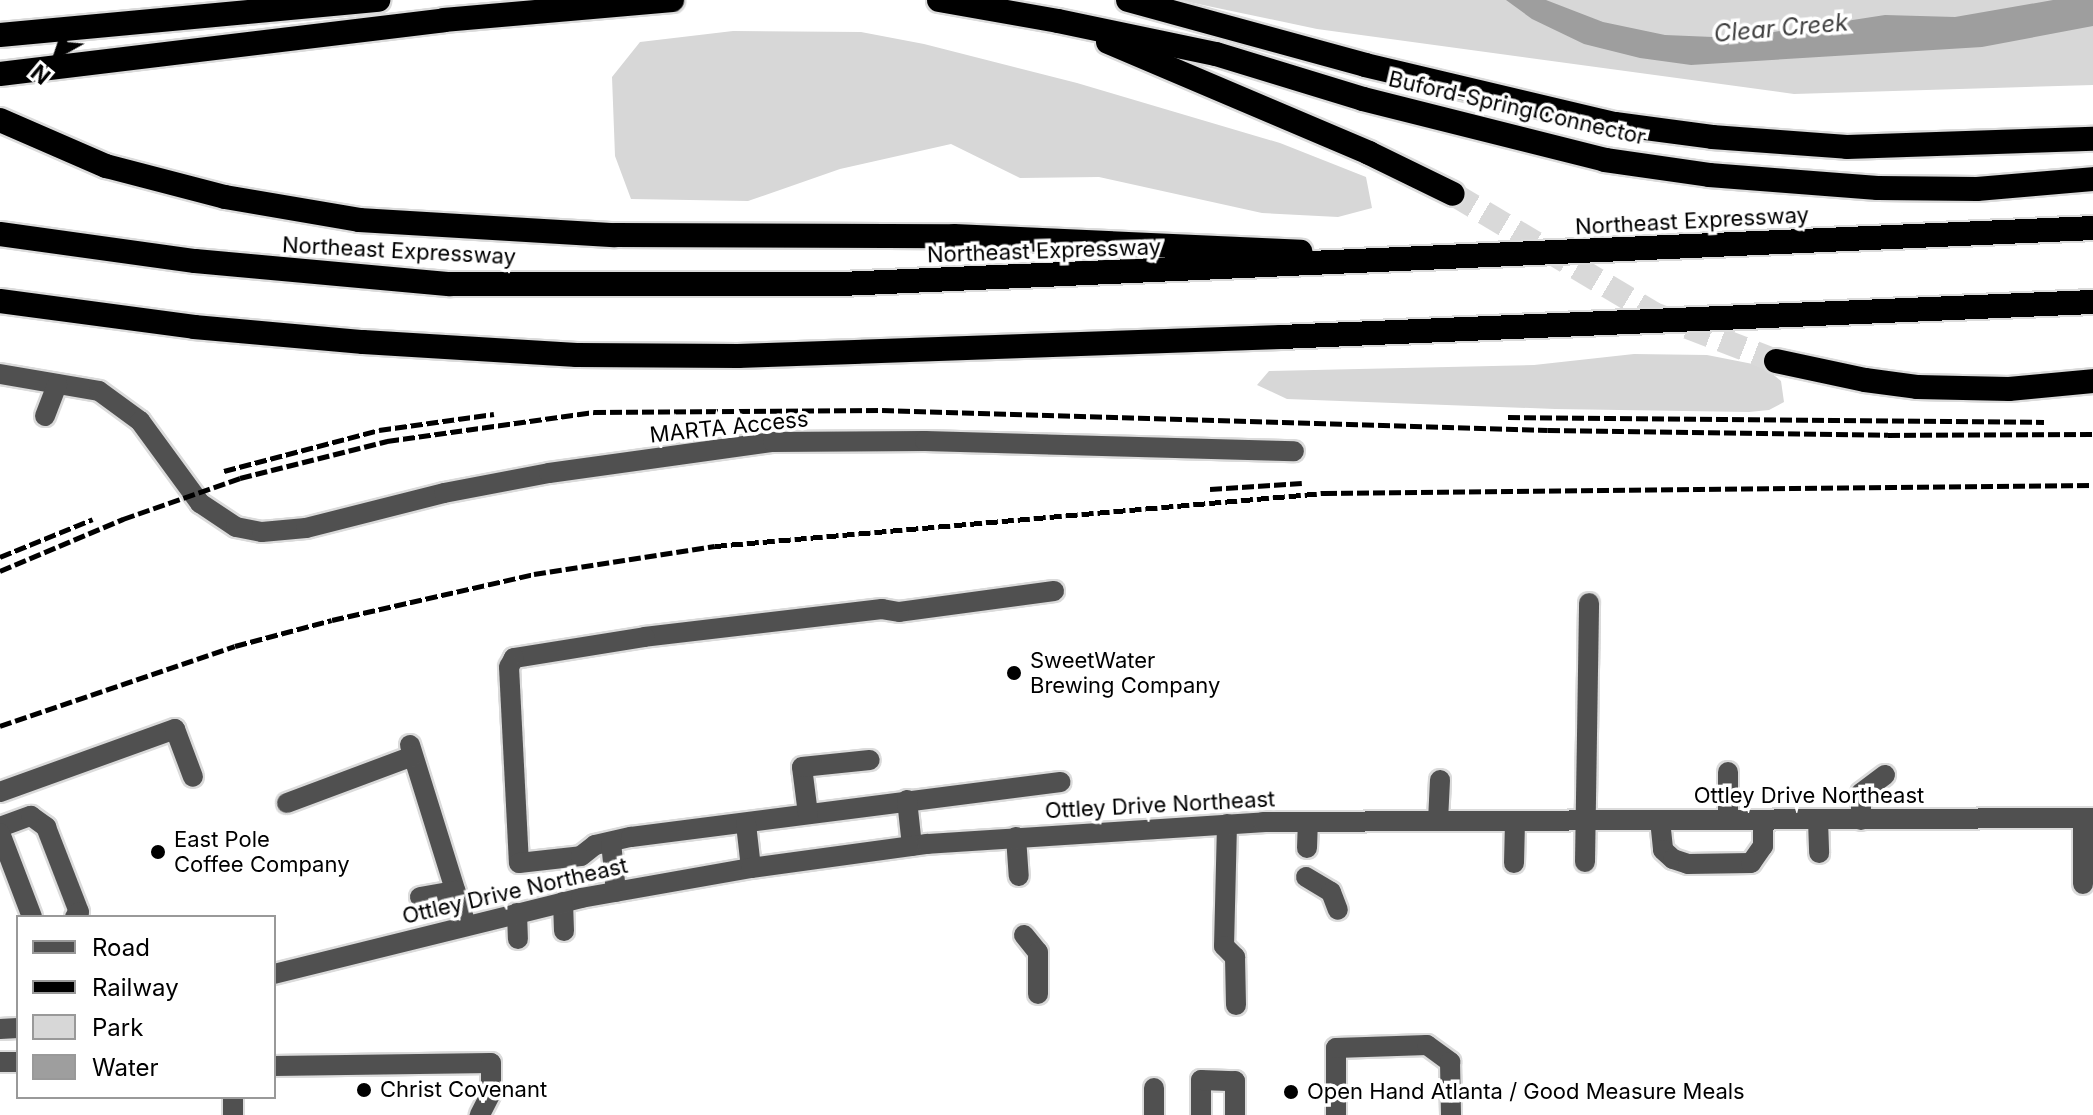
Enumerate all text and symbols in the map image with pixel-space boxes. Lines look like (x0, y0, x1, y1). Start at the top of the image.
water label: Clear Creek (1713, 8, 1849, 48)
north arrow (16, 16, 96, 96)
text: N (26, 59, 55, 90)
street label: Buford-Spring Connector (1386, 66, 1648, 150)
street label: Northeast Expressway (1574, 202, 1810, 240)
street label: Northeast Expressway (281, 232, 517, 270)
street label: Northeast Expressway (927, 234, 1161, 268)
street label: MARTA Access (648, 406, 810, 448)
place label: SweetWater Brewing Company (1030, 647, 1220, 698)
marker: SweetWater Brewing Company (1005, 664, 1023, 682)
street label: Ottley Drive Northeast (1694, 783, 1924, 809)
street label: Ottley Drive Northeast (1044, 786, 1276, 824)
place label: East Pole Coffee Company (174, 826, 349, 878)
marker: East Pole Coffee Company (149, 843, 167, 861)
street label: Ottley Drive Northeast (400, 852, 630, 930)
legend (16, 915, 276, 1099)
text: Road (92, 933, 150, 962)
text: Railway (92, 973, 179, 1002)
text: Park (92, 1013, 143, 1042)
text: Water (92, 1053, 159, 1082)
place label: Christ Covenant (380, 1077, 547, 1103)
place label: Open Hand Atlanta / Good Measure Meals (1307, 1079, 1745, 1105)
marker: Christ Covenant (355, 1081, 373, 1099)
marker: Open Hand Atlanta / Good Measure Meals (1282, 1083, 1300, 1101)

